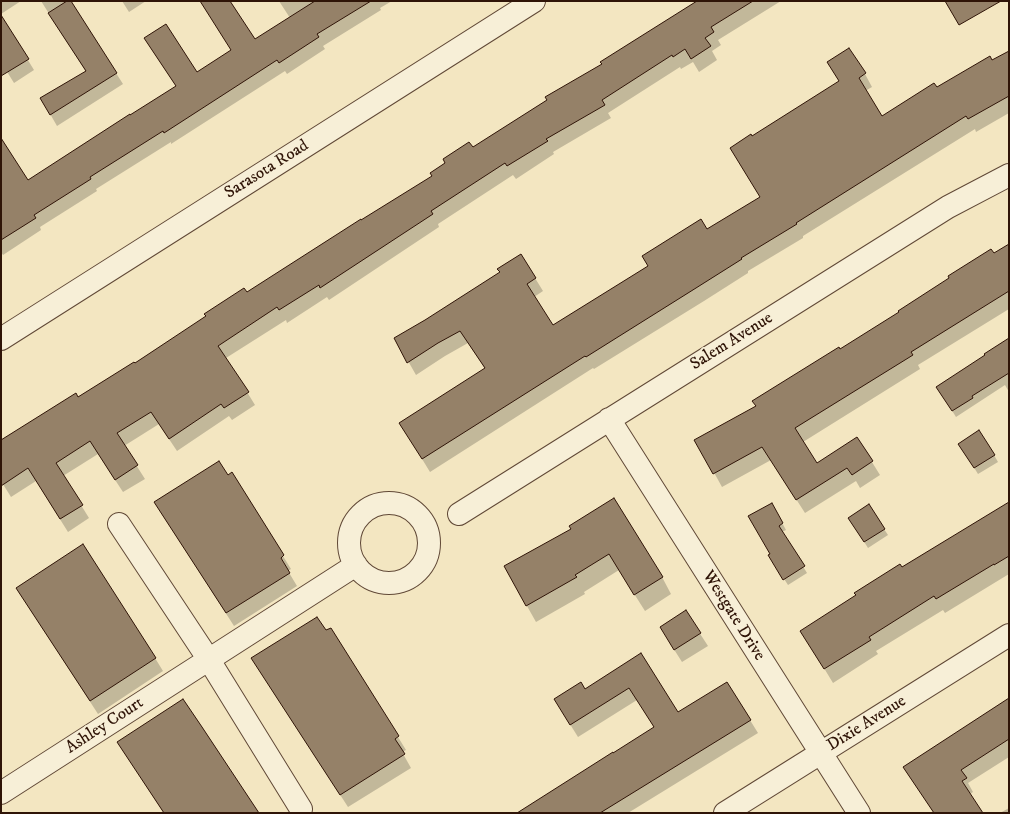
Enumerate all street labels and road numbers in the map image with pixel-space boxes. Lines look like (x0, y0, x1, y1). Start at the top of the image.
street label: Sarasota Road (221, 136, 313, 204)
street label: Salem Avenue (687, 309, 777, 375)
street label: Westgate Drive (697, 567, 769, 665)
street label: Dixie Avenue (824, 692, 910, 756)
street label: Ashley Court (62, 693, 148, 759)

